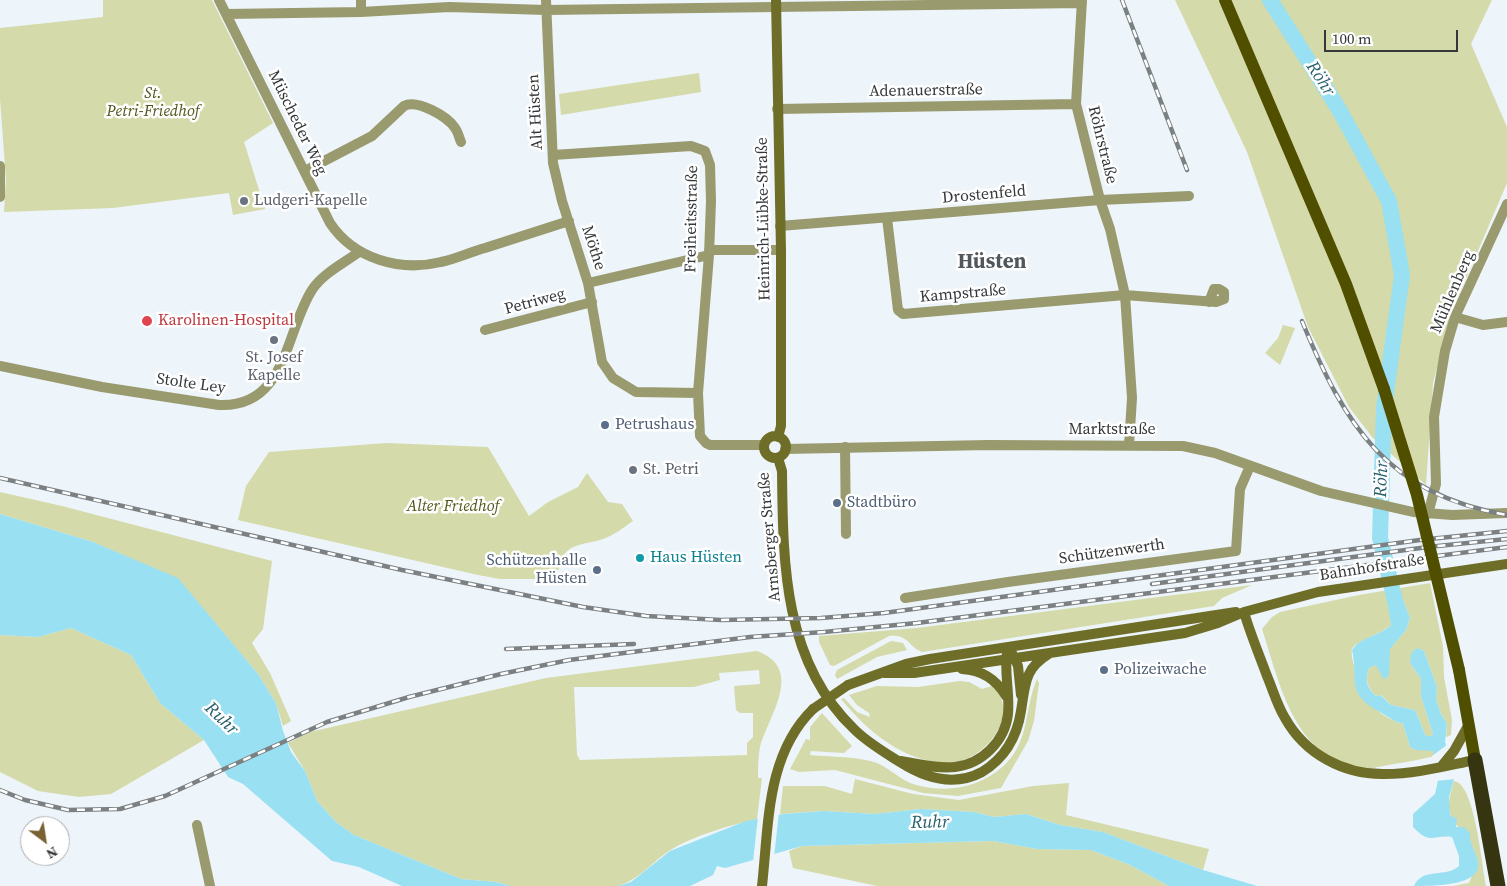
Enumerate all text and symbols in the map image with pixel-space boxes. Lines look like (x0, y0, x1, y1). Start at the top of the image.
scale bar (1327, 20, 1461, 52)
text: 100 m (1332, 28, 1372, 49)
water label: Röhr (1301, 58, 1339, 100)
street label: Müscheder Weg (263, 67, 331, 179)
street label: Alt Hüsten (524, 74, 548, 150)
street label: Adenauerstraße (869, 80, 983, 102)
park label: St. Petri-Friedhof (107, 84, 199, 122)
street label: Röhrstraße (1083, 104, 1121, 186)
street label: Heinrich-Lübke-Straße (753, 137, 775, 301)
street label: Freiheitsstraße (681, 165, 703, 273)
street label: Drostenfeld (941, 182, 1027, 208)
place label: Ludgeri-Kapelle (254, 191, 367, 211)
marker: Ludgeri-Kapelle (238, 195, 250, 207)
street label: Möthe (577, 223, 609, 273)
street label: Mühlenberg (1427, 248, 1479, 336)
district label: Hüsten (957, 250, 1027, 276)
street label: Kampstraße (919, 281, 1007, 307)
street label: Petriweg (503, 285, 567, 319)
place label: Karolinen-Hospital (158, 311, 294, 331)
marker: Karolinen-Hospital (140, 314, 154, 328)
marker: St. Josef Kapelle (268, 334, 280, 346)
place label: St. Josef Kapelle (246, 348, 302, 386)
street label: Stolte Ley (155, 370, 227, 398)
place label: Petrushaus (615, 415, 694, 435)
marker: Petrushaus (599, 419, 611, 431)
street label: Marktstraße (1068, 420, 1156, 440)
place label: St. Petri (643, 460, 699, 480)
water label: Röhr (1371, 460, 1393, 498)
marker: St. Petri (627, 464, 639, 476)
street label: Arnsberger Straße (755, 471, 785, 603)
place label: Stadtbüro (847, 493, 916, 513)
park label: Alter Friedhof (407, 497, 499, 517)
marker: Stadtbüro (831, 497, 843, 509)
street label: Schützenwerth (1058, 535, 1166, 569)
place label: Haus Hüsten (650, 548, 742, 568)
street label: Bahnhofstraße (1318, 550, 1426, 586)
place label: Schützenhalle Hüsten (487, 551, 587, 589)
marker: Haus Hüsten (634, 552, 646, 564)
marker: Schützenhalle Hüsten (591, 564, 603, 576)
place label: Polizeiwache (1114, 660, 1207, 680)
marker: Polizeiwache (1098, 664, 1110, 676)
water label: Ruhr (200, 698, 242, 740)
water label: Ruhr (911, 812, 949, 834)
north arrow (20, 816, 70, 866)
text: N (43, 842, 62, 864)

